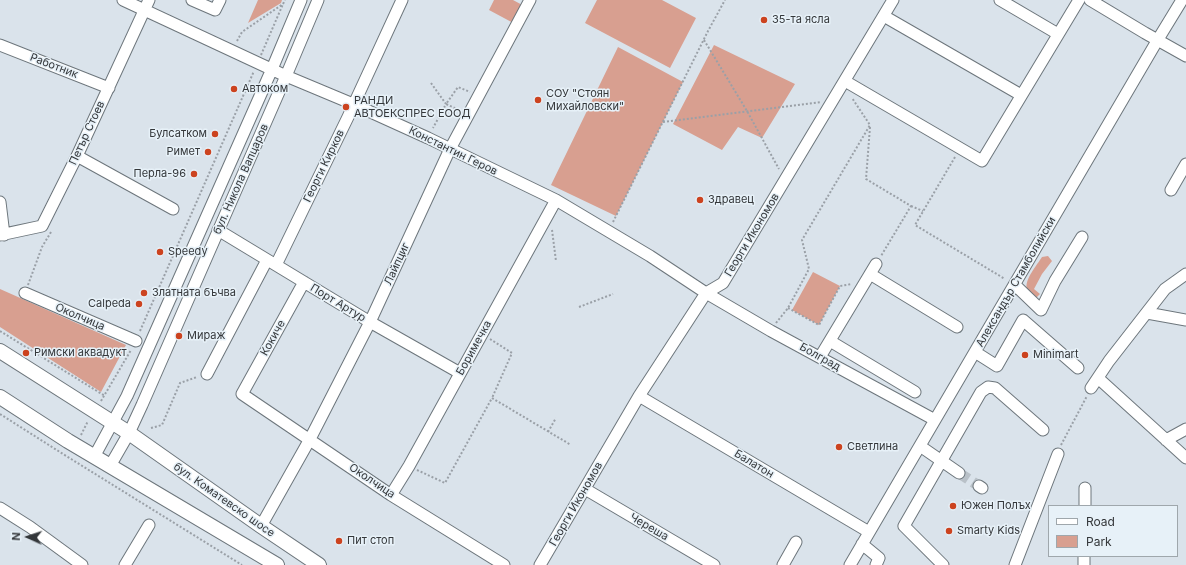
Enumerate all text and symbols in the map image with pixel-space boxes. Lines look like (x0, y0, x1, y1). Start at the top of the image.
place label: 35-та ясла (772, 13, 830, 27)
marker: 35-та ясла (759, 15, 769, 25)
street label: Работник (28, 51, 80, 81)
place label: Автоком (242, 82, 288, 96)
marker: Автоком (229, 84, 239, 94)
place label: СОУ "Стоян Михайловски" (546, 87, 624, 113)
place label: РАНДИ АВТОЕКСПРЕС ЕООД (354, 94, 470, 120)
marker: СОУ "Стоян Михайловски" (533, 95, 543, 105)
street label: Петър Стоев (66, 99, 108, 167)
marker: РАНДИ АВТОЕКСПРЕС ЕООД (341, 102, 351, 112)
street label: бул. Никола Вапцаров (211, 122, 271, 236)
street label: Константин Геров (407, 124, 499, 178)
place label: Булсатком (149, 127, 207, 141)
street label: Георги Кирков (301, 128, 347, 204)
marker: Булсатком (210, 129, 220, 139)
place label: Римет (166, 145, 200, 159)
marker: Римет (203, 147, 213, 157)
place label: Перла-96 (133, 167, 186, 181)
marker: Перла-96 (189, 169, 199, 179)
street label: Георги Икономов (722, 191, 782, 279)
place label: Здравец (708, 193, 754, 207)
marker: Здравец (695, 195, 705, 205)
street label: Александър Стамболийски (973, 215, 1059, 349)
street label: Лайпциг (381, 241, 413, 287)
place label: Speedy (168, 245, 208, 259)
marker: Speedy (155, 247, 165, 257)
street label: Порт Артур (308, 281, 368, 325)
place label: Златната бъчва (152, 286, 236, 300)
marker: Златната бъчва (139, 288, 149, 298)
place label: Calpeda (88, 297, 131, 311)
marker: Calpeda (134, 299, 144, 309)
street label: Околчица (53, 301, 107, 333)
street label: Кокиче (258, 318, 288, 358)
street label: Боримечка (454, 318, 494, 378)
place label: Мираж (187, 329, 225, 343)
marker: Мираж (174, 331, 184, 341)
street label: Болград (797, 340, 843, 374)
place label: Римски аквадукт (34, 346, 127, 360)
marker: Римски аквадукт (21, 348, 31, 358)
place label: Minimart (1033, 348, 1078, 362)
marker: Minimart (1020, 350, 1030, 360)
place label: Светлина (847, 440, 898, 454)
marker: Светлина (834, 442, 844, 452)
street label: Балатон (732, 447, 776, 481)
street label: бул. Коматевско шосе (171, 460, 277, 540)
street label: Георги Икономов (547, 460, 605, 548)
street label: Околчица (346, 461, 398, 501)
place label: Южен Полъх (961, 499, 1031, 513)
marker: Южен Полъх (948, 501, 958, 511)
legend (1048, 505, 1178, 557)
street label: Череша (627, 511, 671, 543)
text: Road (1086, 514, 1115, 529)
north arrow (8, 517, 48, 557)
place label: Smarty Kids (957, 524, 1020, 538)
marker: Smarty Kids (944, 526, 954, 536)
text: N (9, 532, 23, 541)
place label: Пит стоп (347, 534, 394, 548)
text: Park (1086, 534, 1112, 549)
marker: Пит стоп (334, 536, 344, 546)

